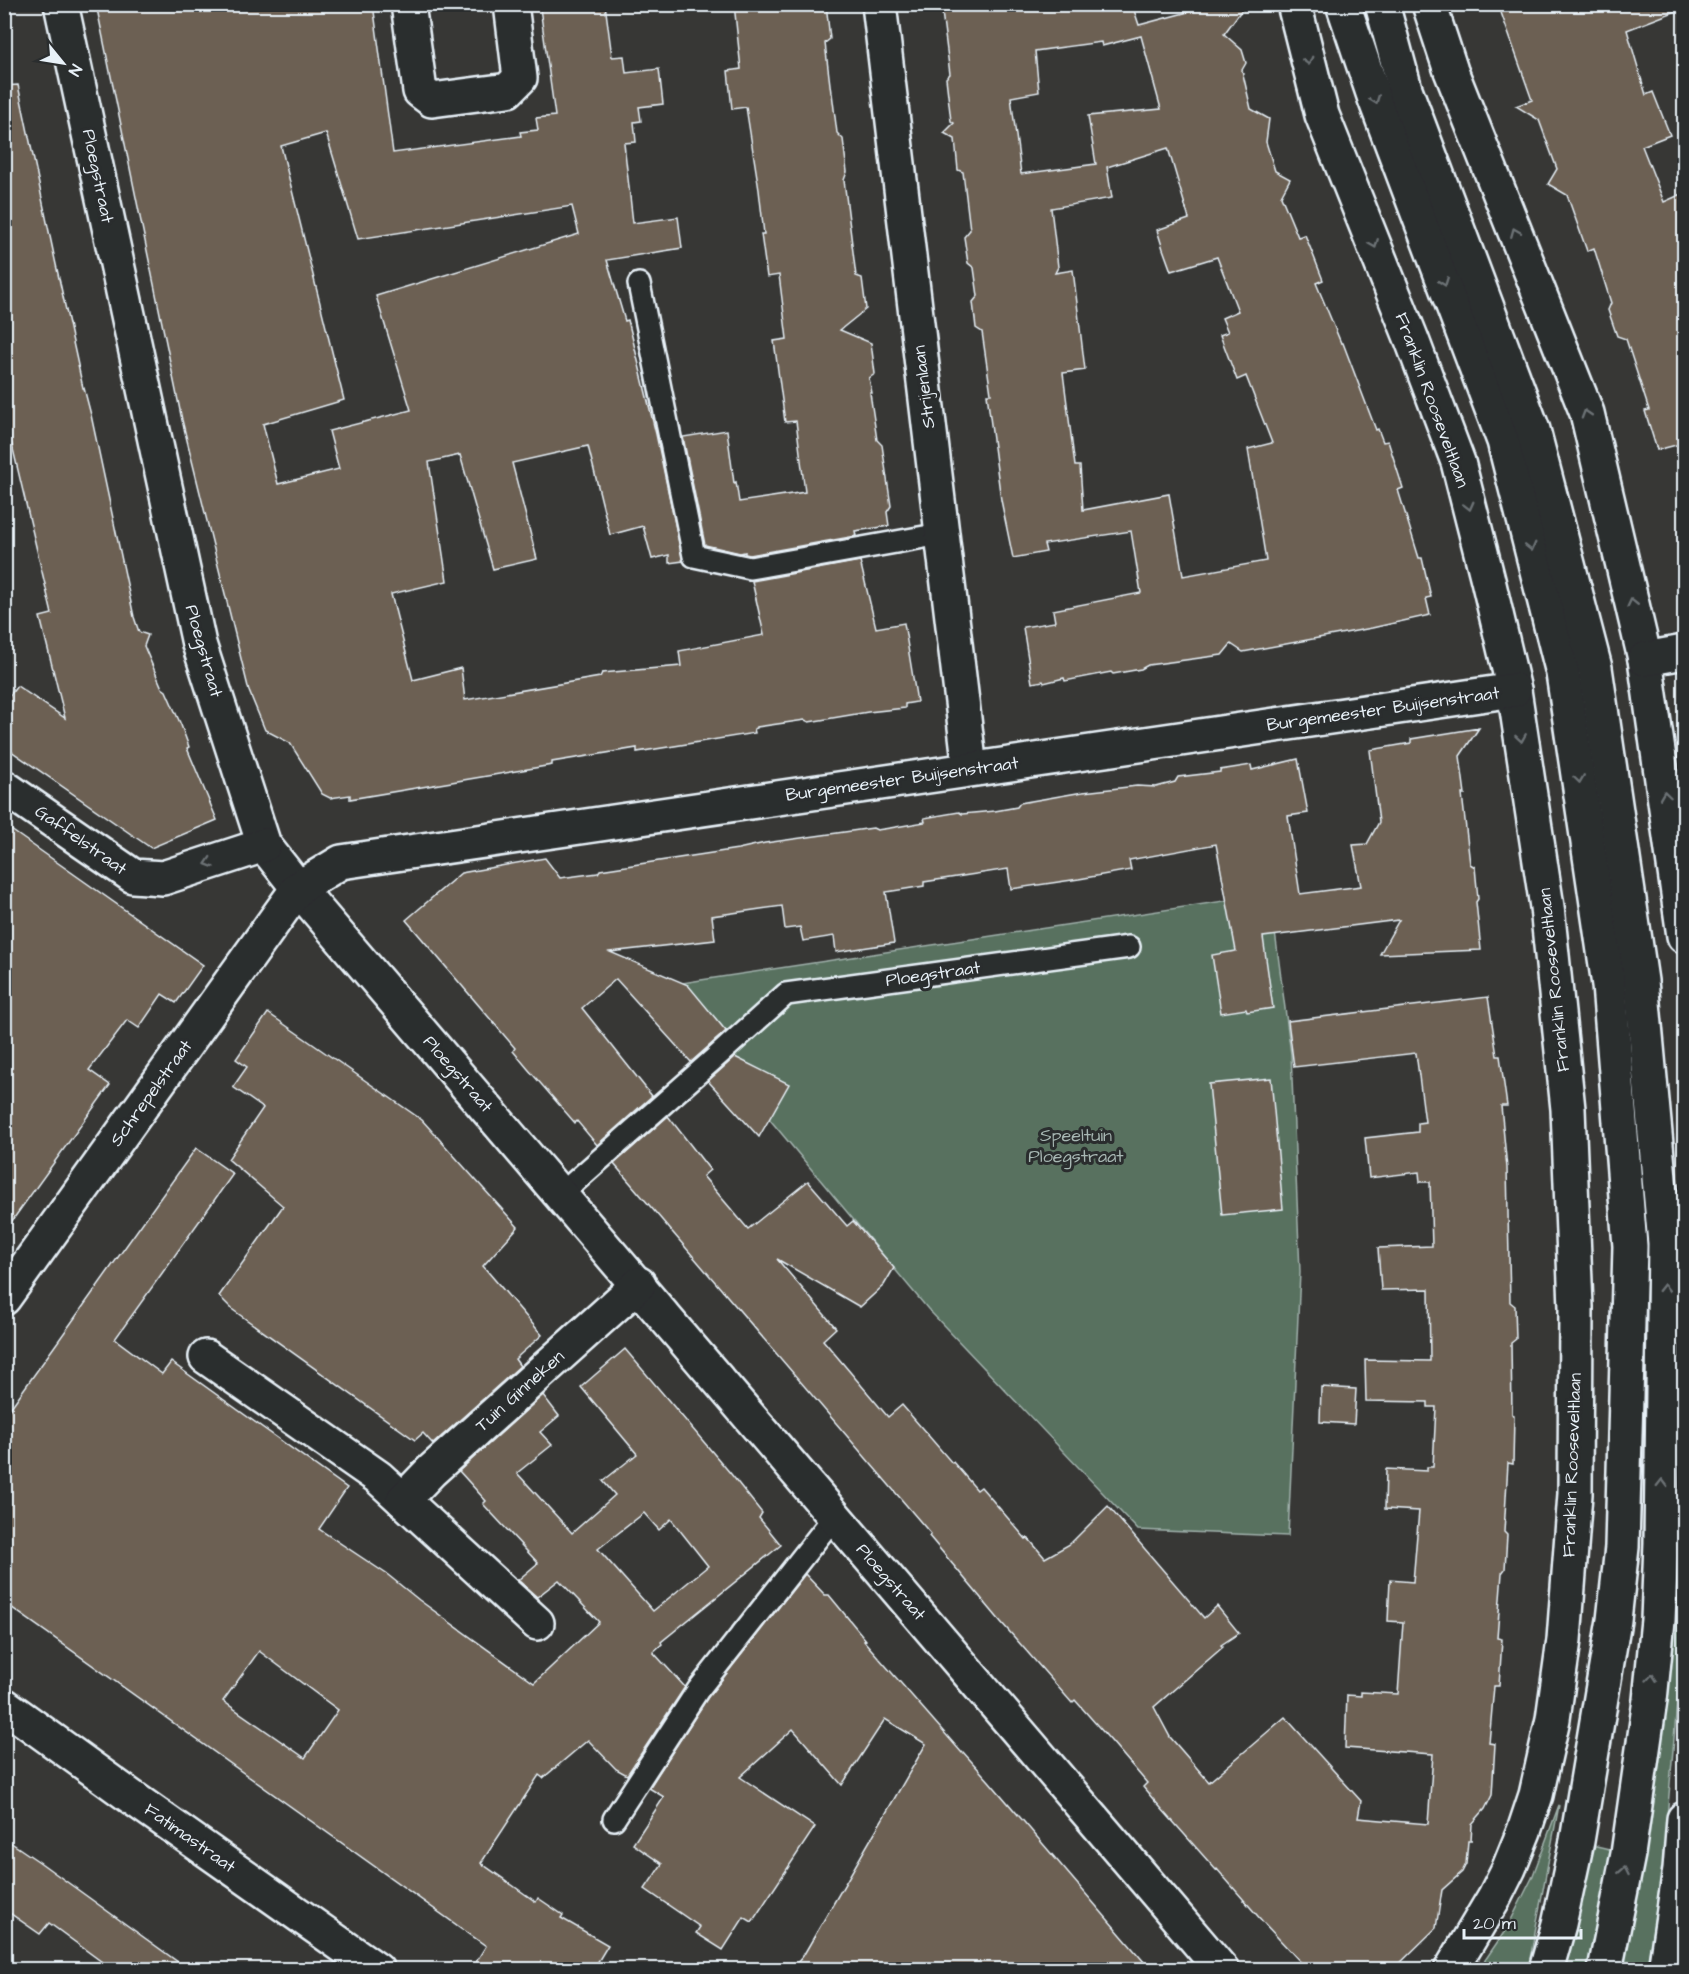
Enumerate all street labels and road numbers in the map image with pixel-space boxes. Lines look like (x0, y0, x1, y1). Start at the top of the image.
street label: Ploegstraat (75, 127, 120, 226)
street label: Franklin Rooseveltlaan (1389, 309, 1475, 491)
street label: Strijenlaan (906, 344, 942, 430)
street label: Ploegstraat (178, 602, 229, 701)
street label: Burgemeester Buijsenstraat (1265, 680, 1502, 739)
street label: Burgemeester Buijsenstraat (784, 750, 1021, 809)
street label: Gaffelstraat (30, 799, 133, 881)
street label: Franklin Rooseveltlaan (1532, 887, 1576, 1073)
street label: Ploegstraat (884, 955, 983, 994)
street label: Ploegstraat (417, 1030, 499, 1119)
street label: Schrepelstraat (104, 1034, 199, 1151)
street label: Tuin Ginneken (470, 1344, 570, 1438)
street label: Franklin Rooseveltlaan (1556, 1372, 1588, 1558)
street label: Ploegstraat (850, 1538, 932, 1627)
street label: Fatimastraat (139, 1797, 241, 1879)

